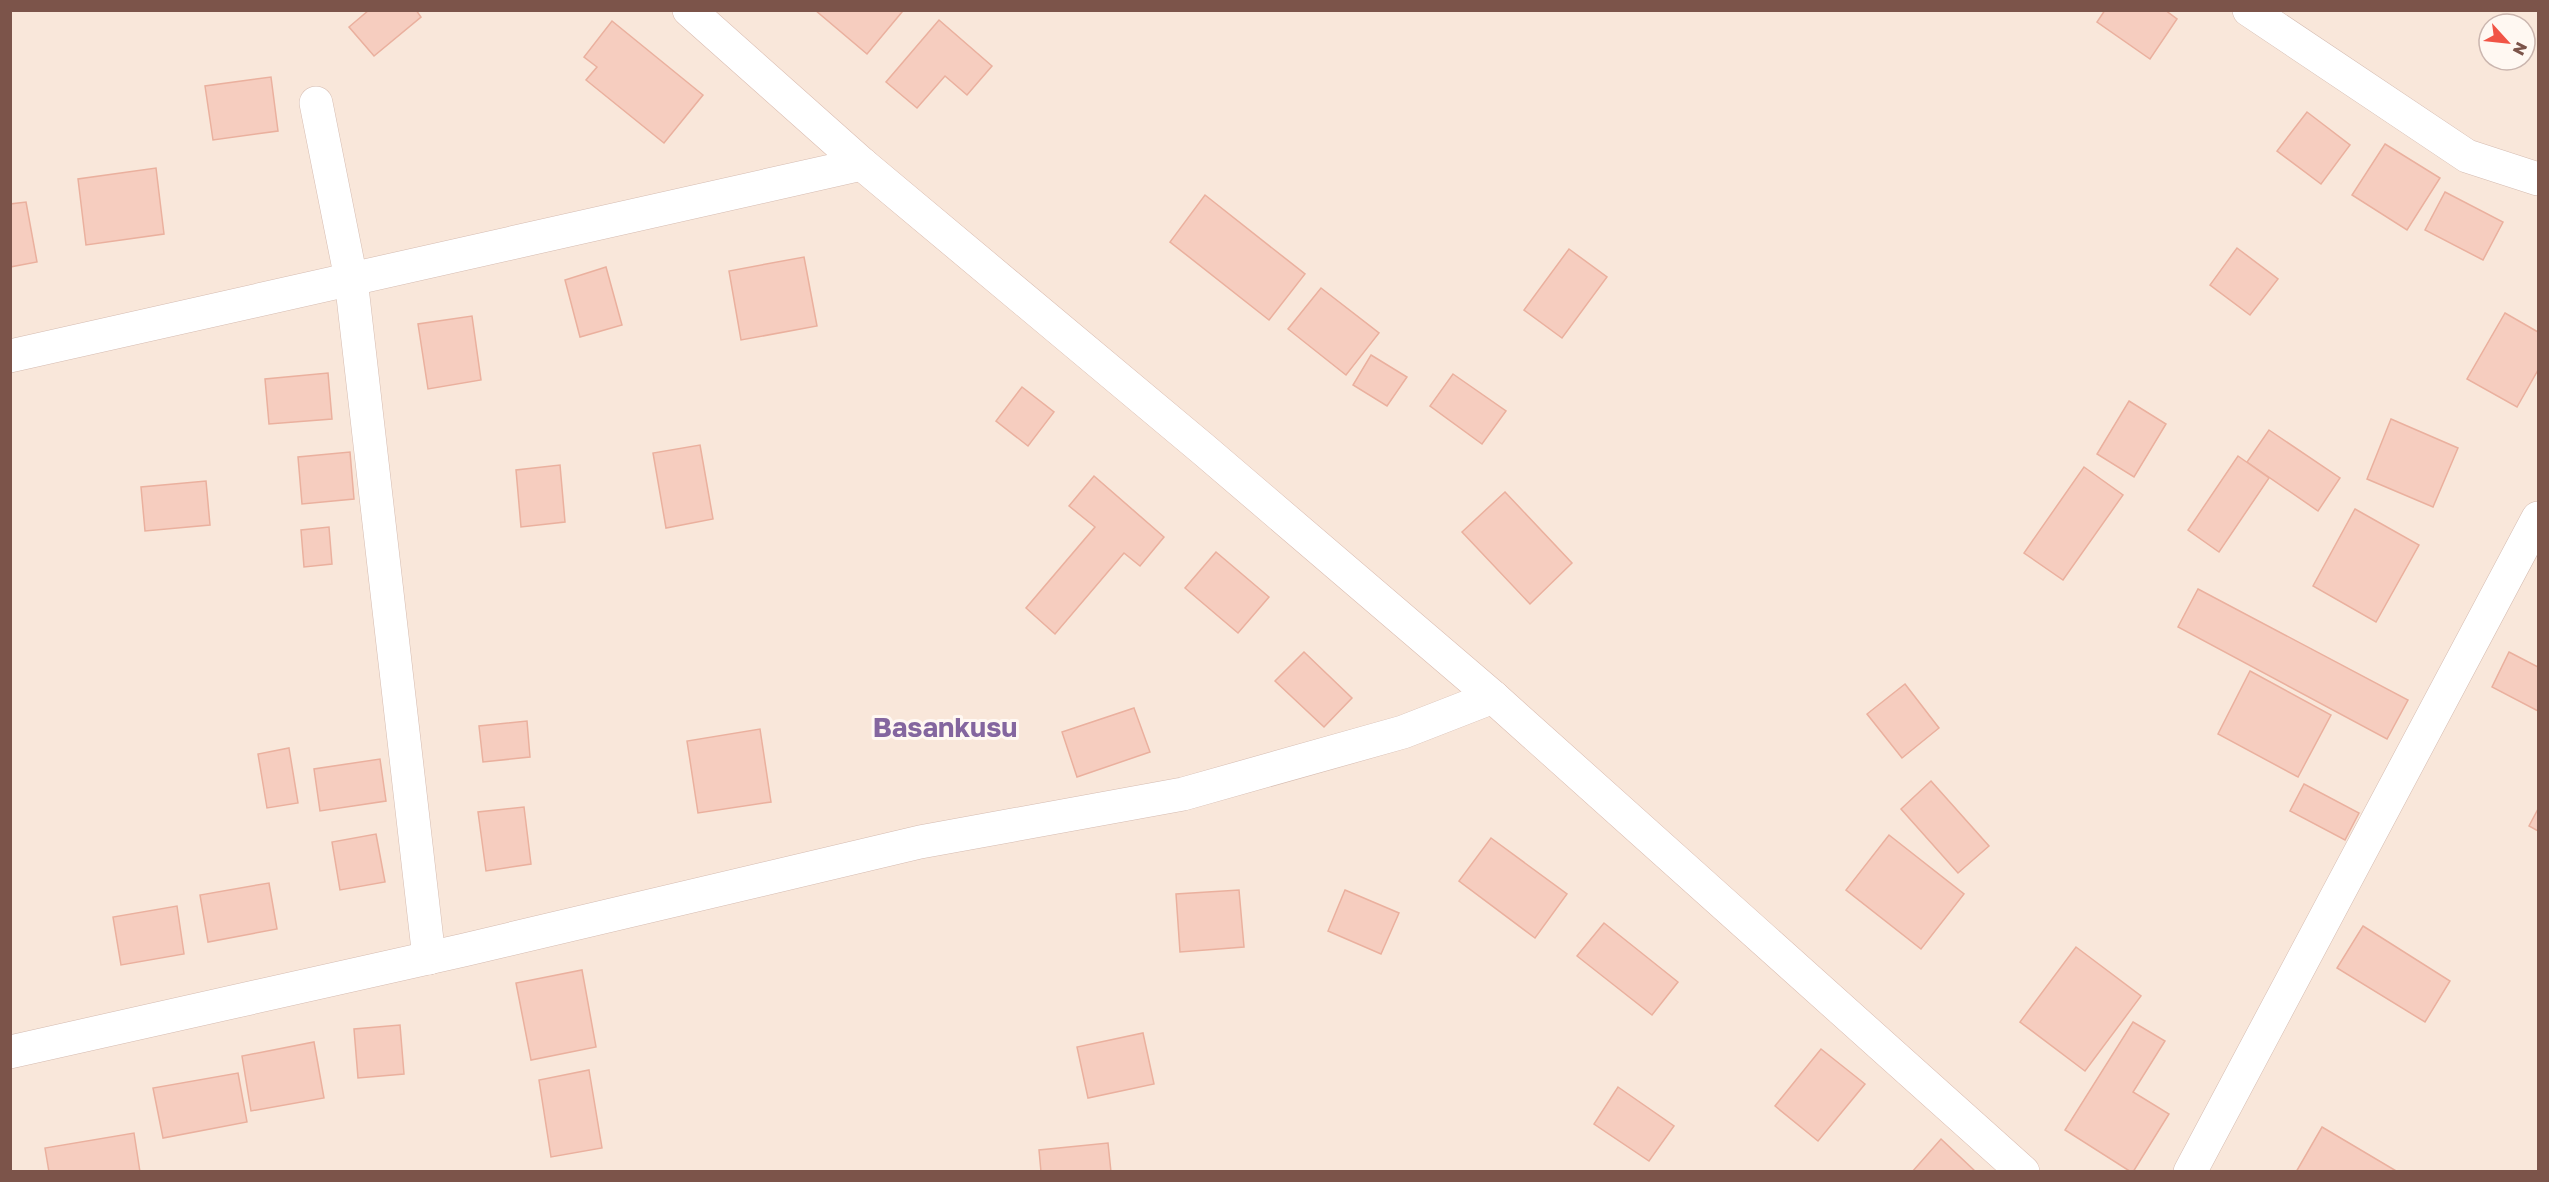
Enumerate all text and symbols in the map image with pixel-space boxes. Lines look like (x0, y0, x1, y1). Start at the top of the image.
north arrow (2477, 12, 2537, 72)
text: N (2509, 39, 2532, 59)
district label: Basankusu (873, 711, 1017, 743)

